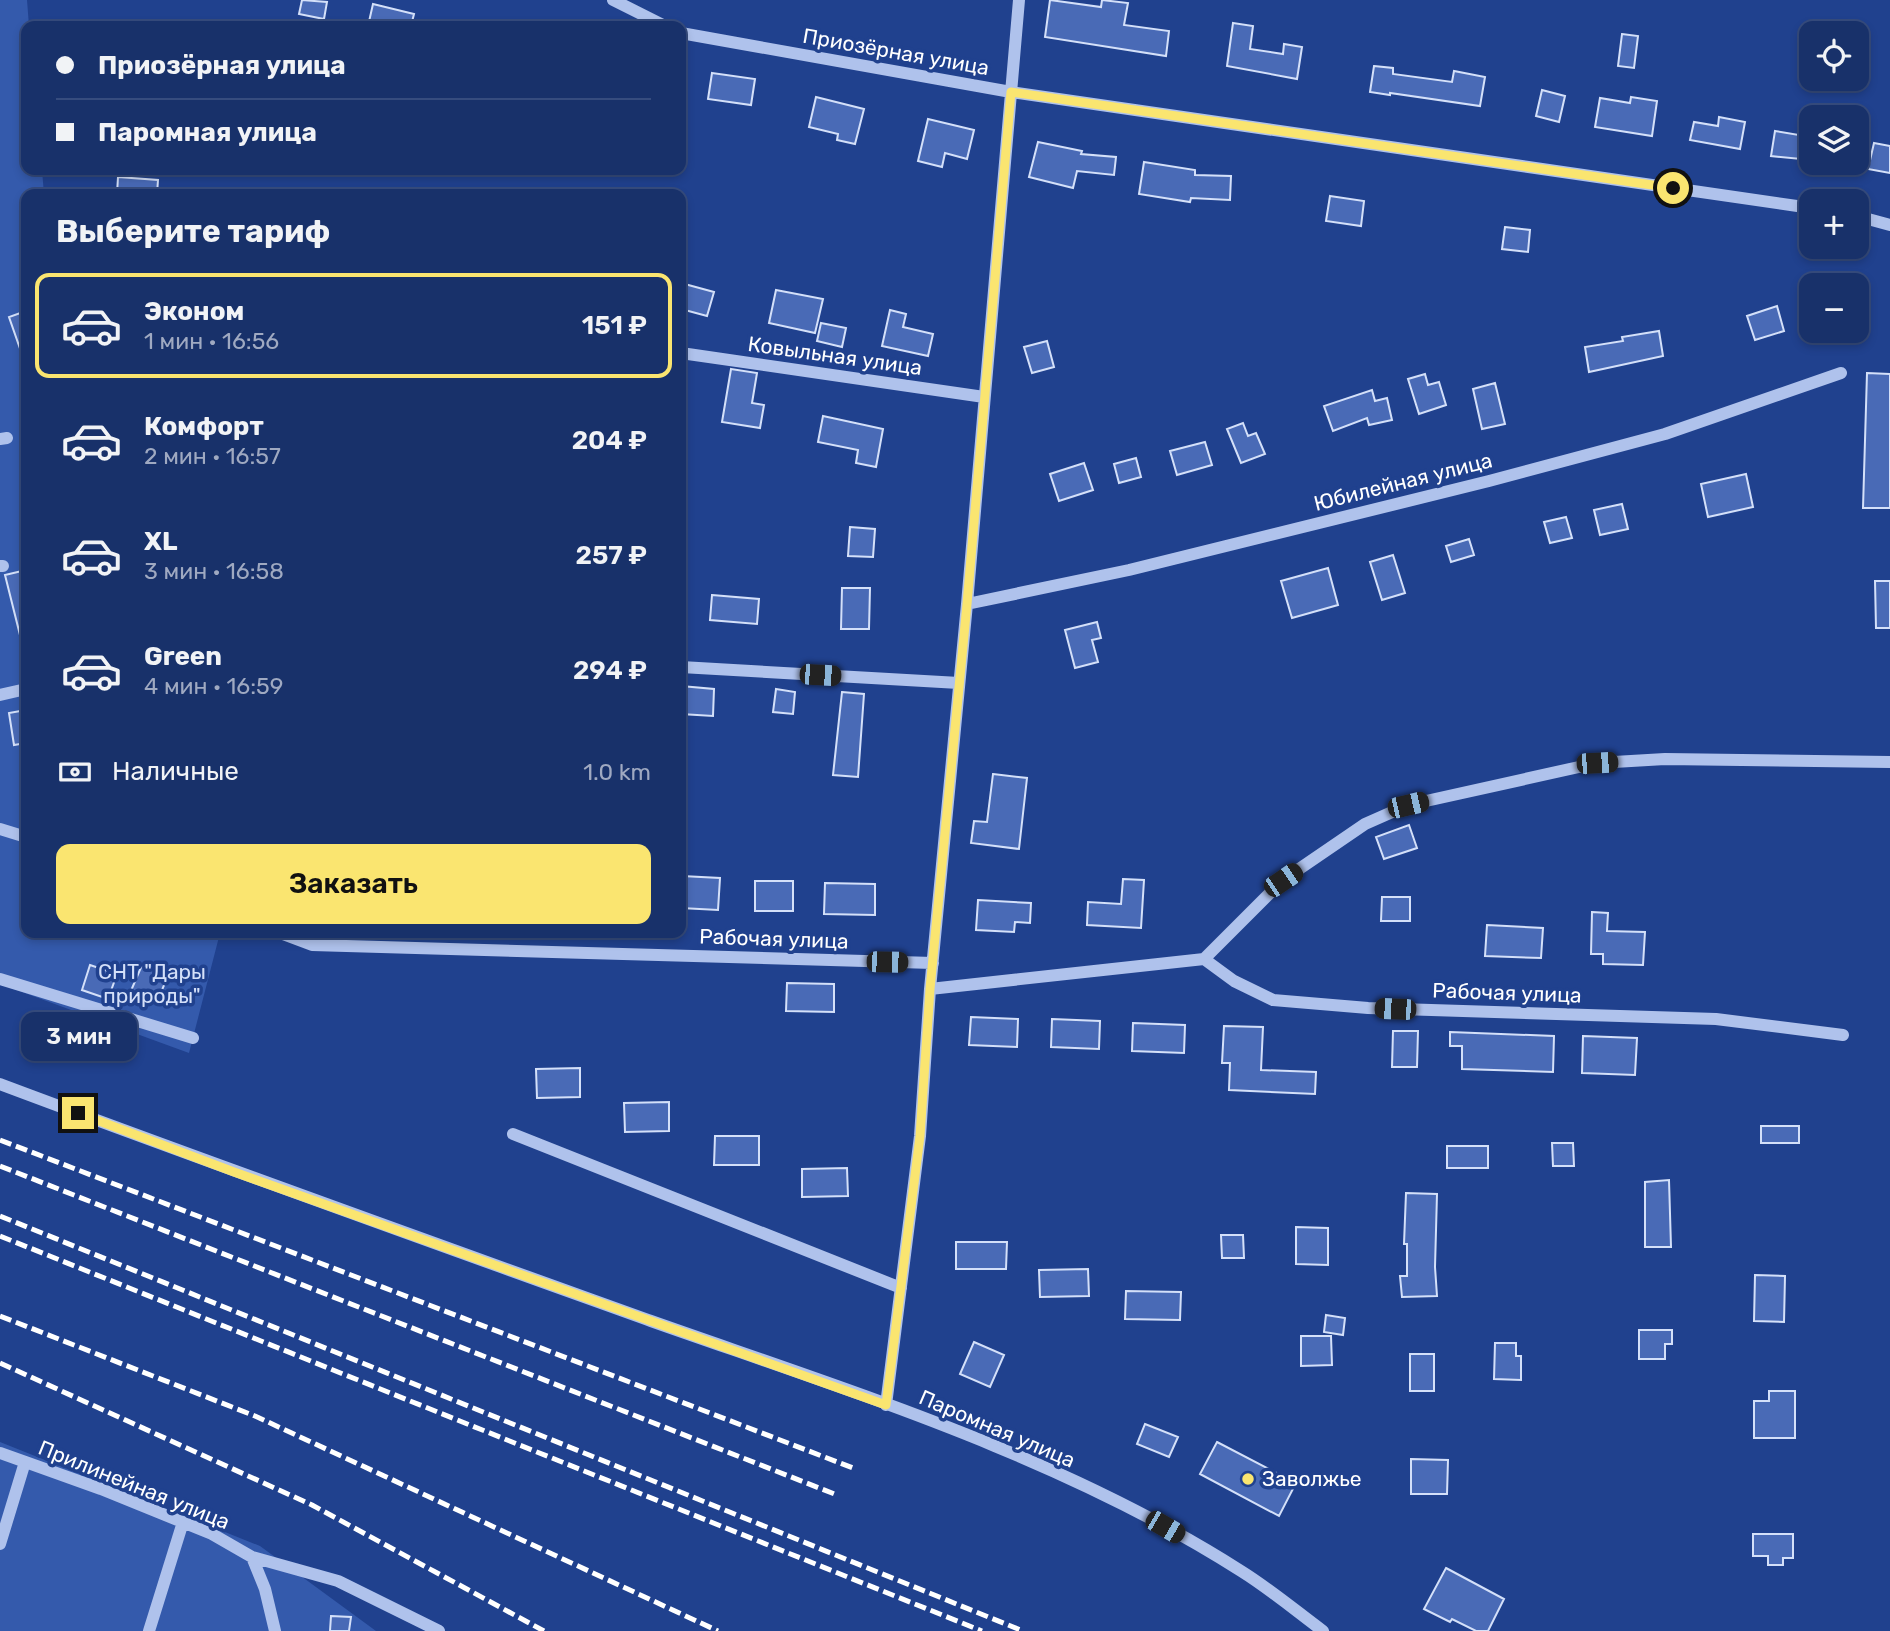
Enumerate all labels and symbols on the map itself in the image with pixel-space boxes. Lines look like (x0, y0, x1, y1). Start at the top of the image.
street label: Приозёрная улица (801, 23, 991, 80)
route start (1657, 172, 1689, 204)
street label: Ковыльная улица (746, 331, 924, 380)
street label: Юбилейная улица (1311, 447, 1495, 516)
car (799, 663, 842, 687)
car (1576, 751, 1619, 775)
car (1386, 790, 1431, 820)
car (1260, 860, 1307, 900)
street label: Рабочая улица (699, 923, 849, 954)
car (866, 951, 909, 973)
park label: СНТ "Дары природы" (98, 959, 206, 1008)
street label: Рабочая улица (1432, 977, 1582, 1008)
car (1374, 998, 1417, 1020)
callout: 3 мин (20, 1012, 136, 1060)
route end (62, 1097, 94, 1129)
street label: Паромная улица (916, 1384, 1079, 1473)
street label: Прилинейная улица (35, 1435, 233, 1534)
place label: Заволжье (1262, 1466, 1362, 1491)
marker: Заволжье (1240, 1471, 1256, 1487)
car (1142, 1507, 1189, 1547)

